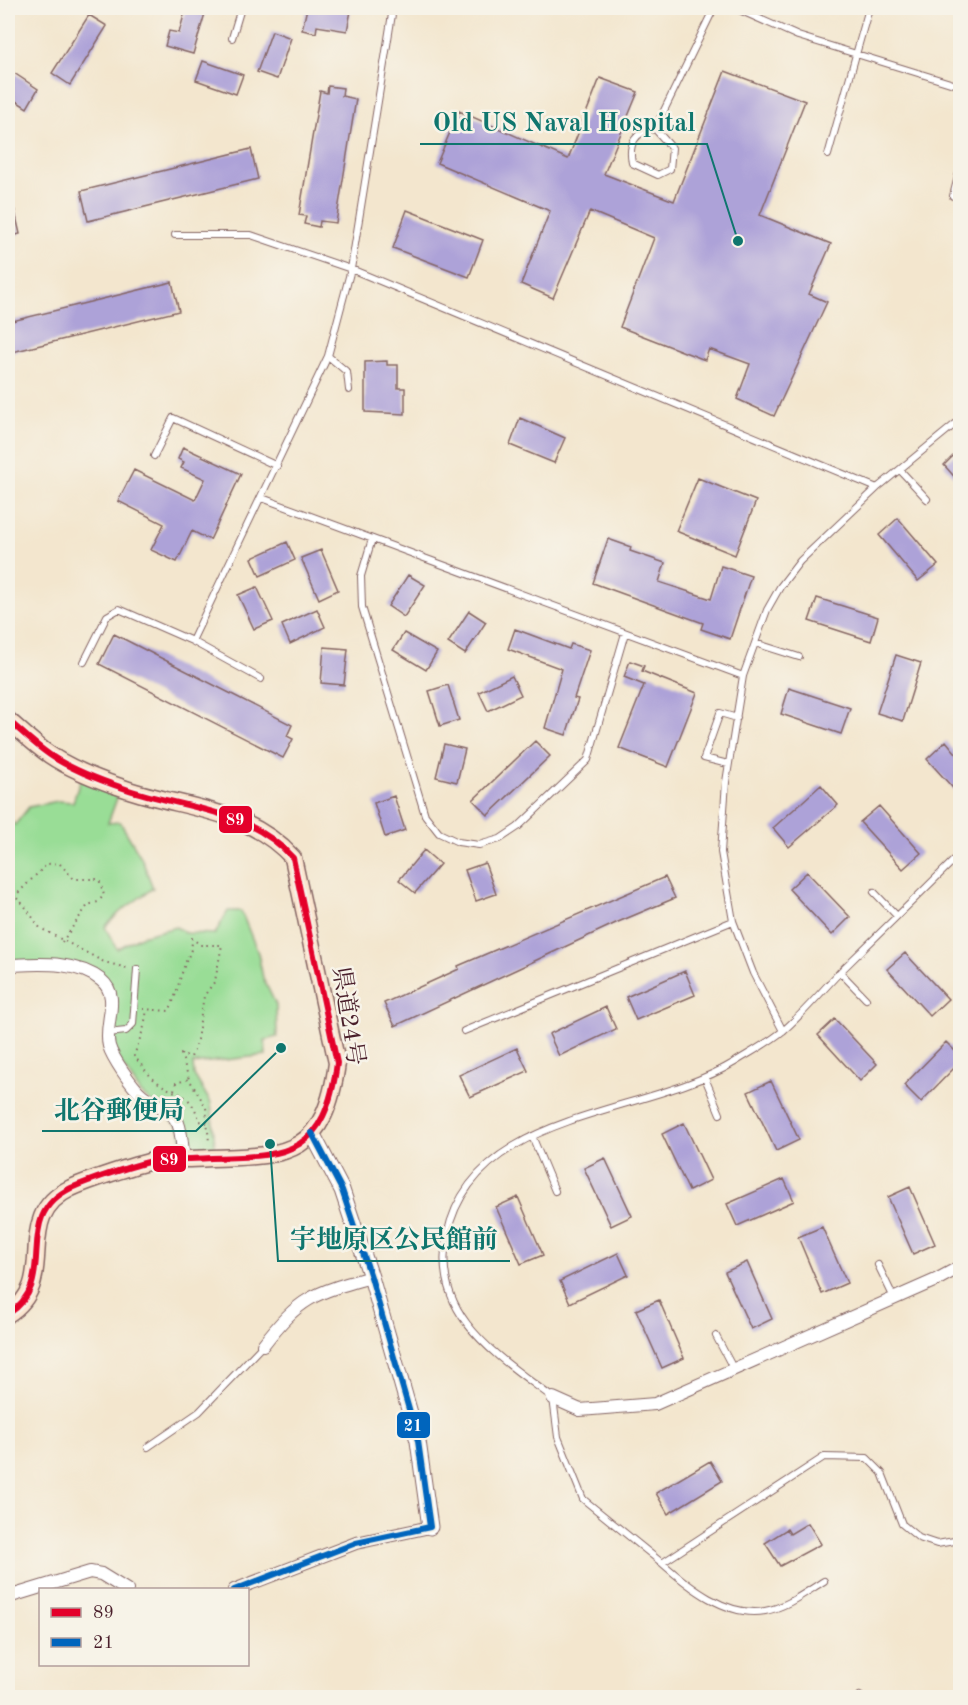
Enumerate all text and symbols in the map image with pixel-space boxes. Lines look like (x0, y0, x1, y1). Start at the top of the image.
callout: Old US Naval Hospital (420, 100, 707, 144)
text: Old US Naval Hospital (432, 111, 696, 137)
line badge: 89 (218, 805, 253, 834)
text: 89 (226, 813, 244, 829)
street label: 県道24号 (327, 965, 370, 1067)
callout: 北谷郵便局 (42, 1087, 196, 1131)
text: 北谷郵便局 (54, 1096, 184, 1125)
line badge: 89 (152, 1145, 187, 1173)
text: 89 (160, 1153, 178, 1169)
callout: 宇地原区公民館前 (278, 1217, 510, 1261)
text: 宇地原区公民館前 (290, 1225, 498, 1254)
line badge: 21 (396, 1411, 431, 1439)
text: 21 (404, 1419, 422, 1435)
legend (39, 1588, 249, 1666)
text: 89 (93, 1604, 114, 1622)
text: 21 (93, 1634, 114, 1652)

